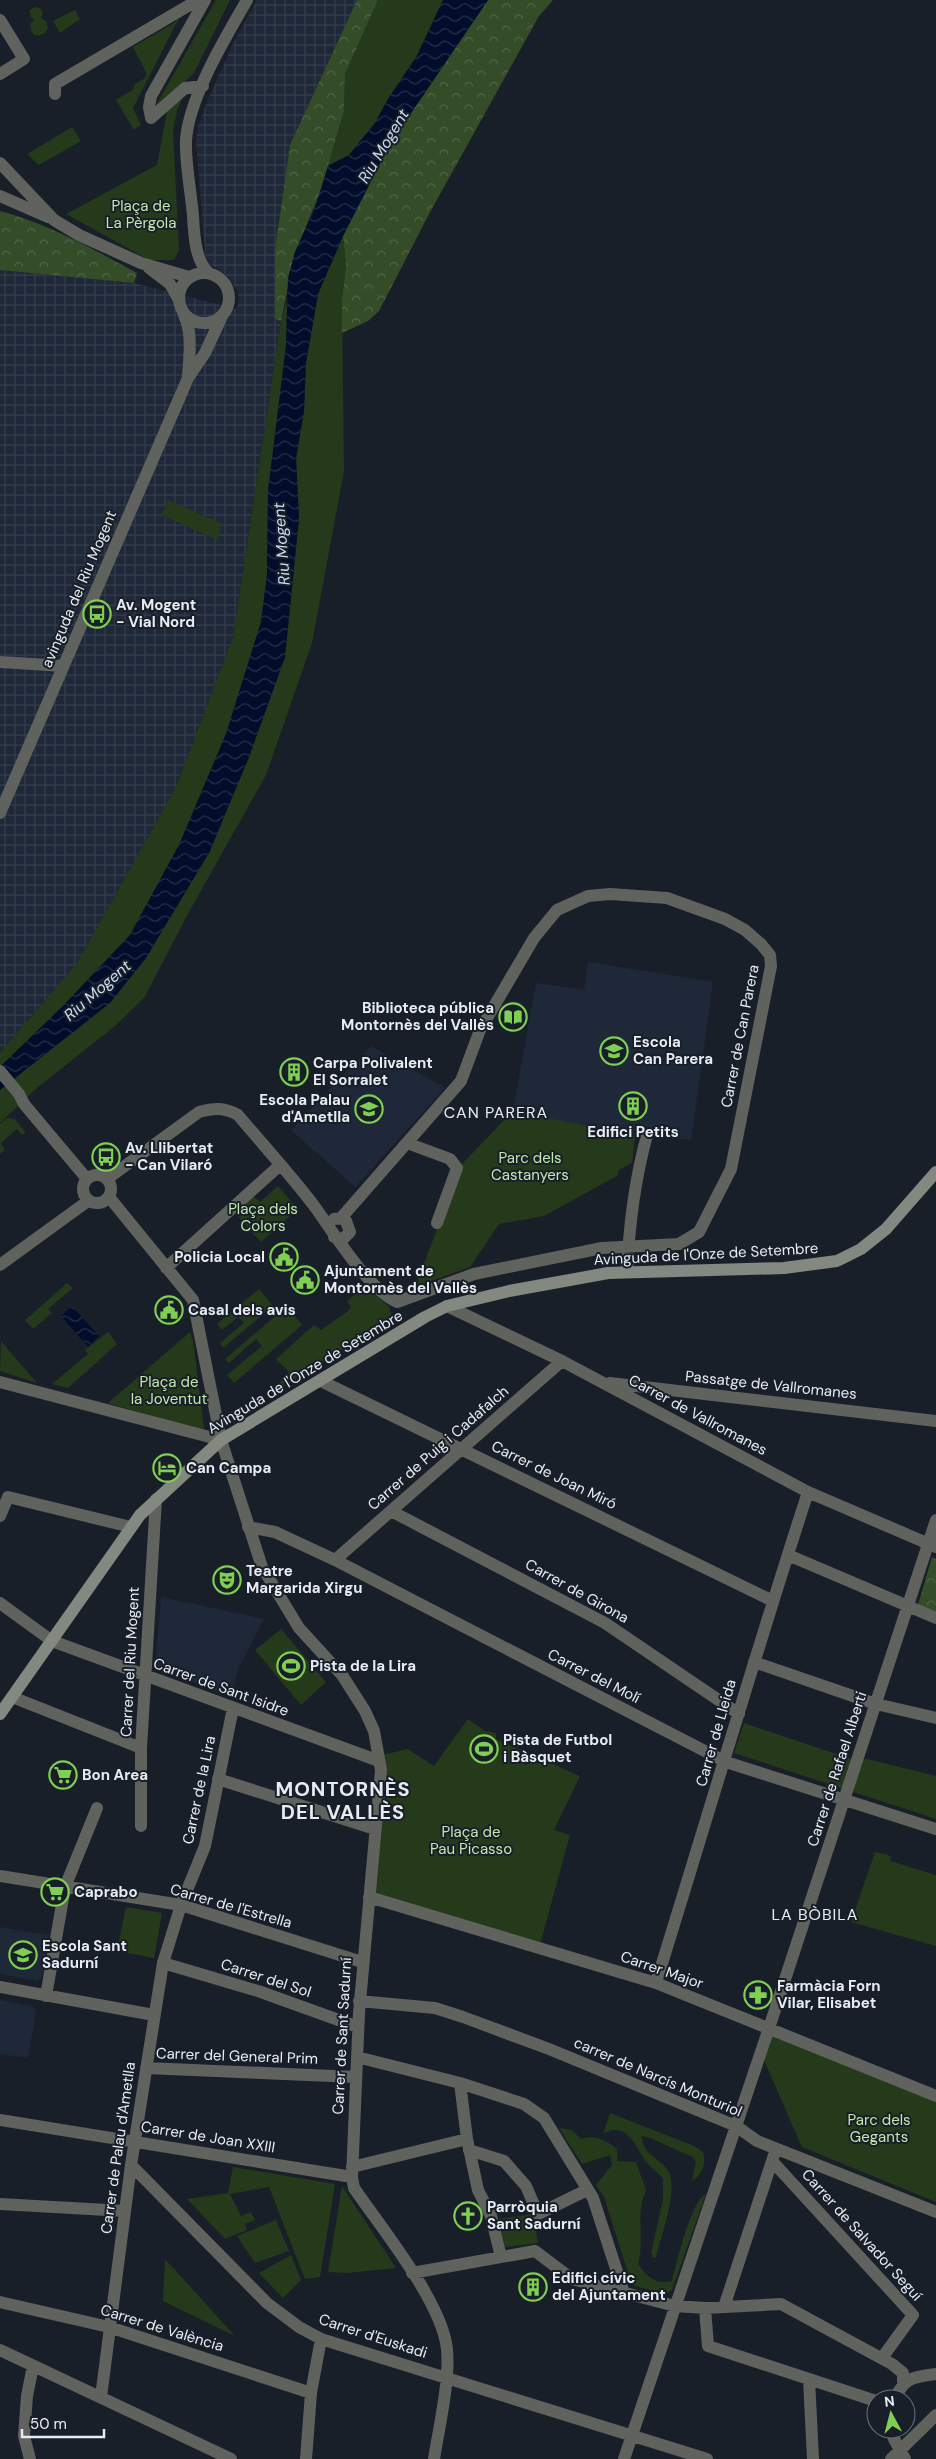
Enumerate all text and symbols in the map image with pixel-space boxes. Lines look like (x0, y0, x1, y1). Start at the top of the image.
water label: Riu Mogent (353, 105, 414, 187)
park label: Plaça de La Pèrgola (106, 196, 176, 233)
water label: Riu Mogent (268, 501, 295, 586)
street label: avinguda del Riu Mogent (37, 507, 121, 671)
place label: Av. Mogent - Vial Nord (116, 595, 196, 632)
bus stop icon: Av. Mogent - Vial Nord (82, 599, 112, 629)
water label: Riu Mogent (59, 955, 136, 1025)
street label: Carrer de Can Parera (716, 963, 764, 1109)
place label: Biblioteca pública Montornès del Vallès (341, 998, 494, 1035)
library icon: Biblioteca pública Montornès del Vallès (498, 1002, 528, 1032)
place label: Escola Can Parera (633, 1032, 713, 1069)
school or university icon: Escola Can Parera (599, 1036, 629, 1066)
place label: Carpa Polivalent El Sorralet (313, 1053, 433, 1090)
building icon: Carpa Polivalent El Sorralet (279, 1057, 309, 1087)
place label: Escola Palau d'Ametlla (259, 1090, 350, 1127)
building icon: Edifici Petits (618, 1091, 648, 1121)
school or university icon: Escola Palau d'Ametlla (354, 1094, 384, 1124)
district label: CAN PARERA (444, 1102, 548, 1123)
place label: Edifici Petits (587, 1122, 679, 1142)
place label: Av. Llibertat - Can Vilaró (125, 1138, 213, 1175)
bus stop icon: Av. Llibertat - Can Vilaró (91, 1142, 121, 1172)
park label: Parc dels Castanyers (491, 1148, 569, 1185)
park label: Plaça dels Colors (228, 1199, 298, 1236)
street label: Avinguda de l'Onze de Setembre (593, 1238, 819, 1270)
public building icon: Policia Local (269, 1242, 299, 1272)
place label: Policia Local (174, 1247, 265, 1267)
place label: Ajuntament de Montornès del Vallès (324, 1261, 477, 1298)
public building icon: Ajuntament de Montornès del Vallès (290, 1265, 320, 1295)
public building icon: Casal dels avis (154, 1295, 184, 1325)
place label: Casal dels avis (188, 1300, 296, 1320)
street label: Avinguda de l'Onze de Setembre (204, 1306, 406, 1438)
street label: Passatge de Vallromanes (684, 1366, 858, 1404)
street label: Carrer de Vallromanes (625, 1370, 771, 1460)
park label: Plaça de la Joventut (131, 1372, 207, 1409)
street label: Carrer de Puig i Cadafalch (363, 1381, 513, 1515)
street label: Carrer de Joan Miró (488, 1436, 620, 1514)
hotel icon: Can Campa (152, 1453, 182, 1483)
place label: Can Campa (186, 1458, 271, 1478)
street label: Carrer de Girona (522, 1554, 632, 1628)
place label: Teatre Margarida Xirgu (246, 1561, 362, 1598)
theatre icon: Teatre Margarida Xirgu (212, 1565, 242, 1595)
street label: Carrer del Riu Mogent (116, 1586, 144, 1738)
street label: Carrer del Molí (544, 1644, 644, 1708)
sports icon: Pista de la Lira (276, 1651, 306, 1681)
street label: Carrer de Sant Isidre (150, 1653, 292, 1721)
place label: Pista de la Lira (310, 1656, 416, 1676)
street label: Carrer de Lleida (691, 1677, 741, 1789)
street label: Carrer de Rafael Alberti (803, 1689, 871, 1849)
place label: Pista de Futbol i Bàsquet (503, 1730, 612, 1767)
street label: Carrer de la Lira (178, 1734, 220, 1846)
sports icon: Pista de Futbol i Bàsquet (469, 1734, 499, 1764)
supermarket icon: Bon Area (48, 1760, 78, 1790)
place label: Bon Area (82, 1765, 148, 1785)
district label: MONTORNÈS DEL VALLÈS (275, 1776, 411, 1825)
park label: Plaça de Pau Picasso (430, 1822, 512, 1859)
supermarket icon: Caprabo (40, 1877, 70, 1907)
street label: Carrer de l'Estrella (168, 1879, 294, 1933)
place label: Caprabo (74, 1882, 138, 1902)
district label: LA BÒBILA (772, 1904, 858, 1925)
place label: Escola Sant Sadurní (42, 1936, 127, 1973)
school or university icon: Escola Sant Sadurní (8, 1940, 38, 1970)
street label: Carrer Major (618, 1946, 707, 1994)
street label: Carrer del Sol (218, 1954, 314, 2002)
street label: Carrer de Sant Sadurní (328, 1956, 356, 2115)
place label: Farmàcia Forn Vilar, Elisabet (777, 1976, 881, 2013)
pharmacy icon: Farmàcia Forn Vilar, Elisabet (743, 1980, 773, 2010)
street label: carrer de Narcís Monturiol (571, 2032, 745, 2122)
street label: Carrer del General Prim (156, 2043, 318, 2069)
street label: Carrer de Palau d'Ametlla (96, 2061, 140, 2235)
park label: Parc dels Gegants (847, 2110, 911, 2147)
street label: Carrer de Joan XXIII (140, 2117, 276, 2157)
street label: Carrer de Salvador Seguí (797, 2165, 927, 2306)
place label: Parròquia Sant Sadurní (487, 2197, 580, 2234)
church icon: Parròquia Sant Sadurní (453, 2201, 483, 2231)
place label: Edifici cívic del Ajuntament (552, 2268, 666, 2305)
building icon: Edifici cívic del Ajuntament (518, 2272, 548, 2302)
street label: Carrer de València (98, 2300, 226, 2356)
street label: Carrer d'Euskadi (316, 2309, 430, 2363)
north arrow (866, 2389, 916, 2439)
text: N (883, 2392, 896, 2411)
scale bar (22, 2406, 105, 2438)
text: 50 m (30, 2414, 67, 2434)

